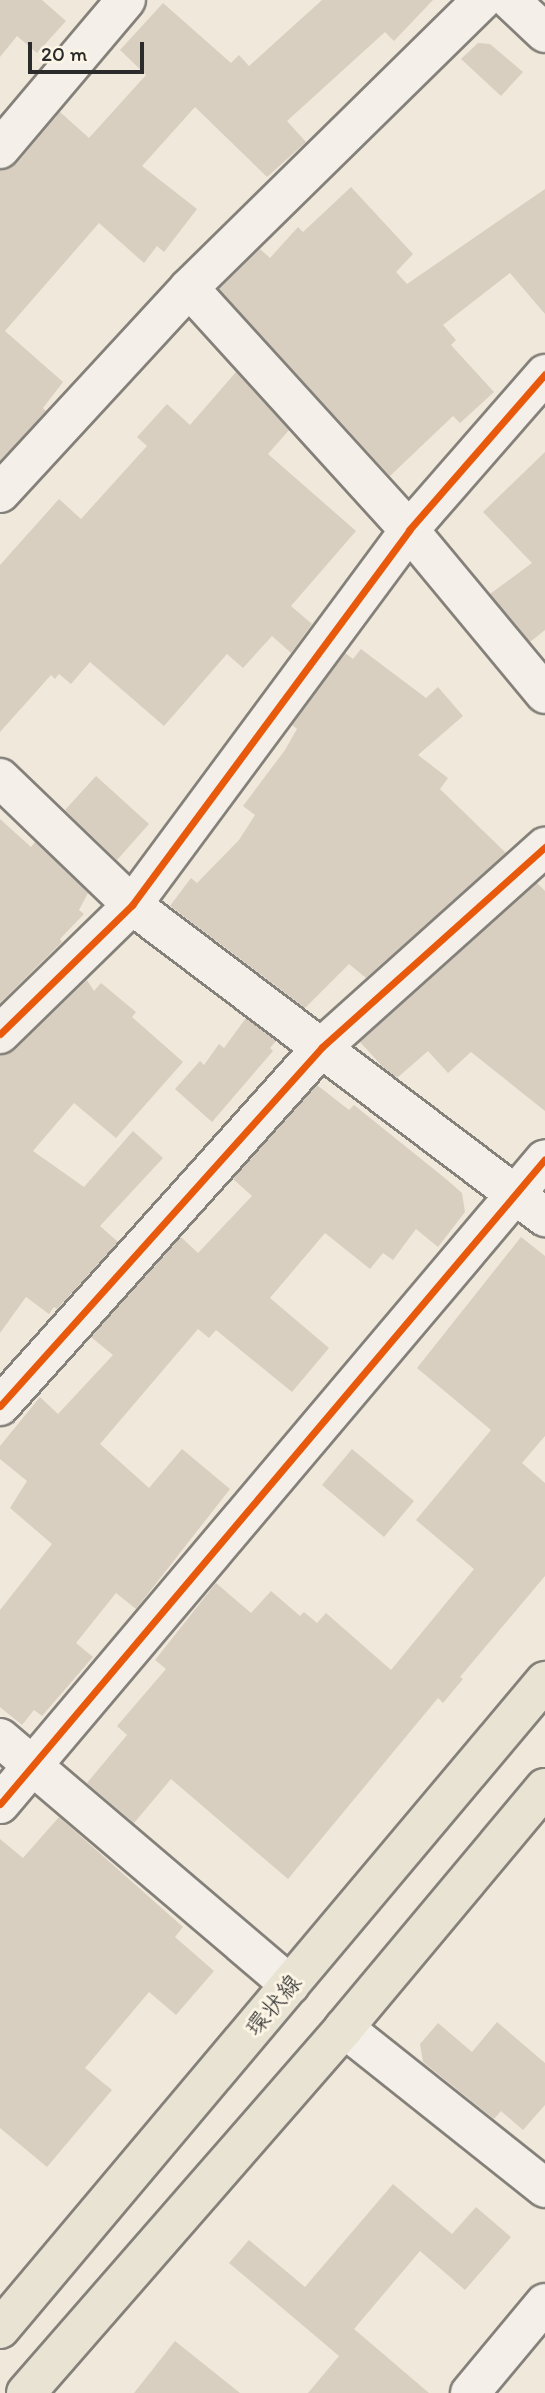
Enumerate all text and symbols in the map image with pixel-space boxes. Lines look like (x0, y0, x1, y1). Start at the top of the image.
scale bar (32, 28, 147, 72)
text: 20 m (41, 41, 87, 66)
street label: 環状線 (239, 1968, 307, 2042)

